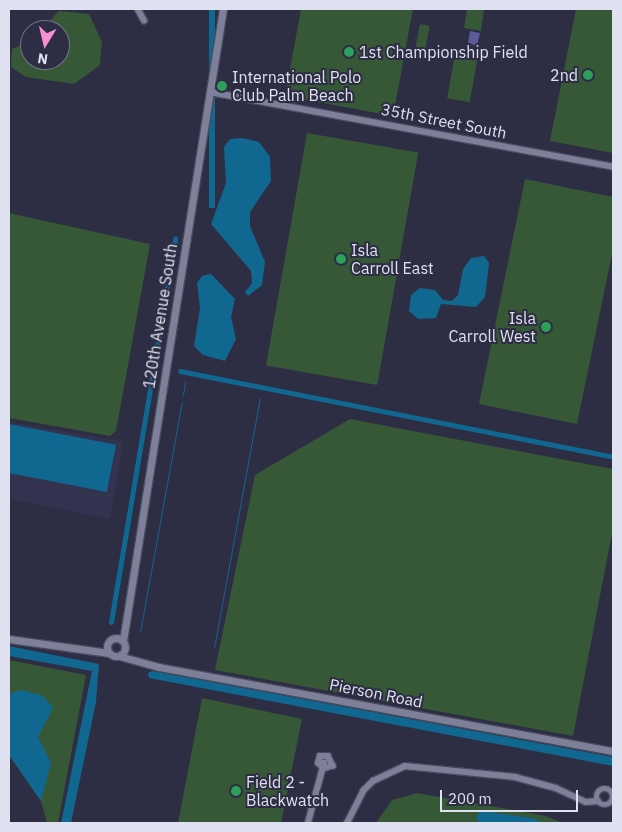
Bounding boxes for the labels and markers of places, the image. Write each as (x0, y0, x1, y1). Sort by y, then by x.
place label: 1st Championship Field (359, 42, 528, 62)
marker: 1st Championship Field (343, 46, 355, 58)
place label: 2nd (550, 65, 578, 85)
place label: International Polo Club Palm Beach (232, 67, 361, 105)
marker: 2nd (582, 69, 594, 81)
marker: International Polo Club Palm Beach (216, 80, 228, 92)
place label: Isla Carroll East (351, 240, 434, 278)
marker: Isla Carroll East (335, 253, 347, 265)
place label: Isla Carroll West (448, 308, 536, 346)
marker: Isla Carroll West (540, 321, 552, 333)
place label: Field 2 - Blackwatch (246, 772, 329, 810)
marker: Field 2 - Blackwatch (230, 785, 242, 797)

